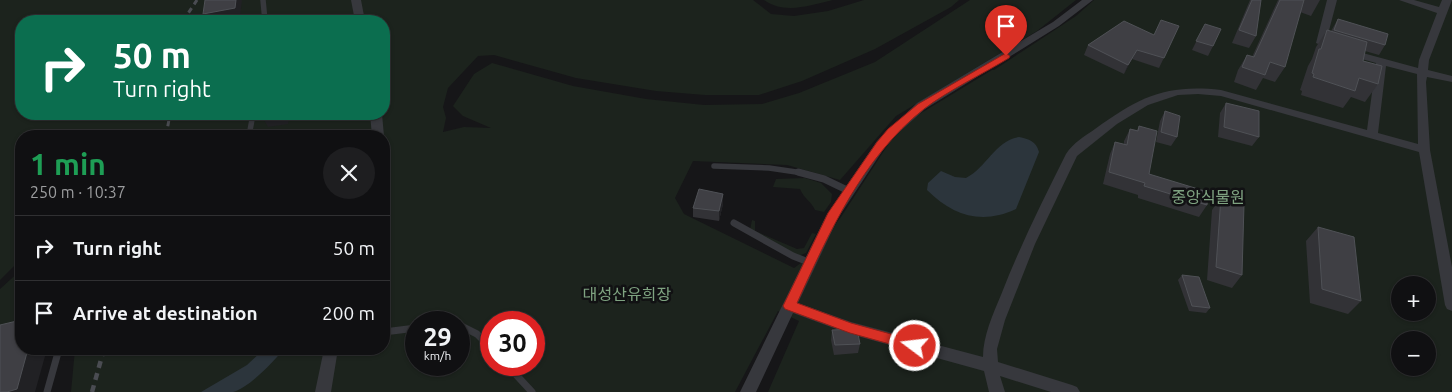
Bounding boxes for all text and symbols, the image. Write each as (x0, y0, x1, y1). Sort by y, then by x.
pin (985, 5, 1027, 56)
icon: arrive (992, 12, 1020, 40)
icon: right (30, 35, 95, 100)
text: 50 m (113, 35, 191, 75)
text: Turn right (113, 76, 211, 101)
text: 1 min (30, 147, 106, 181)
button: close (323, 147, 375, 199)
text: 250 m · 10:37 (30, 183, 126, 201)
park label: 중앙식물원 (1171, 188, 1245, 206)
icon: right (30, 234, 58, 262)
text: Turn right (73, 237, 161, 259)
text: 50 m (333, 237, 375, 259)
map controls (1391, 276, 1436, 376)
button: + (1391, 276, 1436, 321)
park label: 대성산유희장 (583, 285, 671, 303)
icon: arrive (30, 299, 58, 327)
text: Arrive at destination (73, 302, 258, 324)
text: 200 m (322, 302, 375, 324)
speed limit sign: 30 (480, 311, 545, 376)
position arrow (888, 319, 940, 371)
text: 29 (423, 323, 452, 351)
button: − (1391, 331, 1436, 376)
text: km/h (424, 349, 451, 362)

